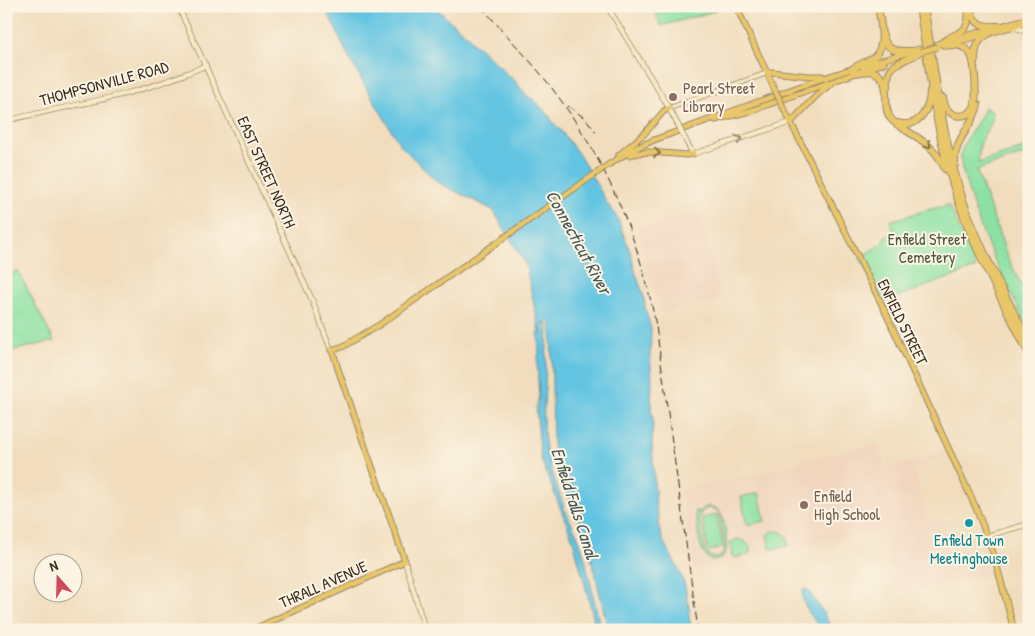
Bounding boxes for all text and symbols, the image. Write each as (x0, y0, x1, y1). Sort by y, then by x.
street label: THOMPSONVILLE ROAD (37, 55, 171, 111)
place label: Pearl Street Library (683, 77, 755, 117)
marker: Pearl Street Library (667, 91, 679, 103)
street label: EAST STREET NORTH (232, 113, 302, 231)
one-way arrow (735, 135, 743, 145)
one-way arrow (922, 139, 931, 148)
one-way arrow (653, 147, 661, 158)
water label: Connecticut River (540, 185, 619, 300)
park label: Enfield Street Cemetery (888, 228, 967, 268)
street label: ENFIELD STREET (873, 275, 934, 369)
water label: Enfield Falls Canal (545, 444, 605, 563)
place label: Enfield High School (814, 485, 881, 525)
marker: Enfield High School (798, 499, 810, 511)
marker: Enfield Town Meetinghouse (963, 517, 975, 529)
place label: Enfield Town Meetinghouse (930, 529, 1009, 569)
north arrow (32, 554, 82, 604)
text: N (47, 555, 61, 576)
street label: THRALL AVENUE (276, 555, 370, 613)

